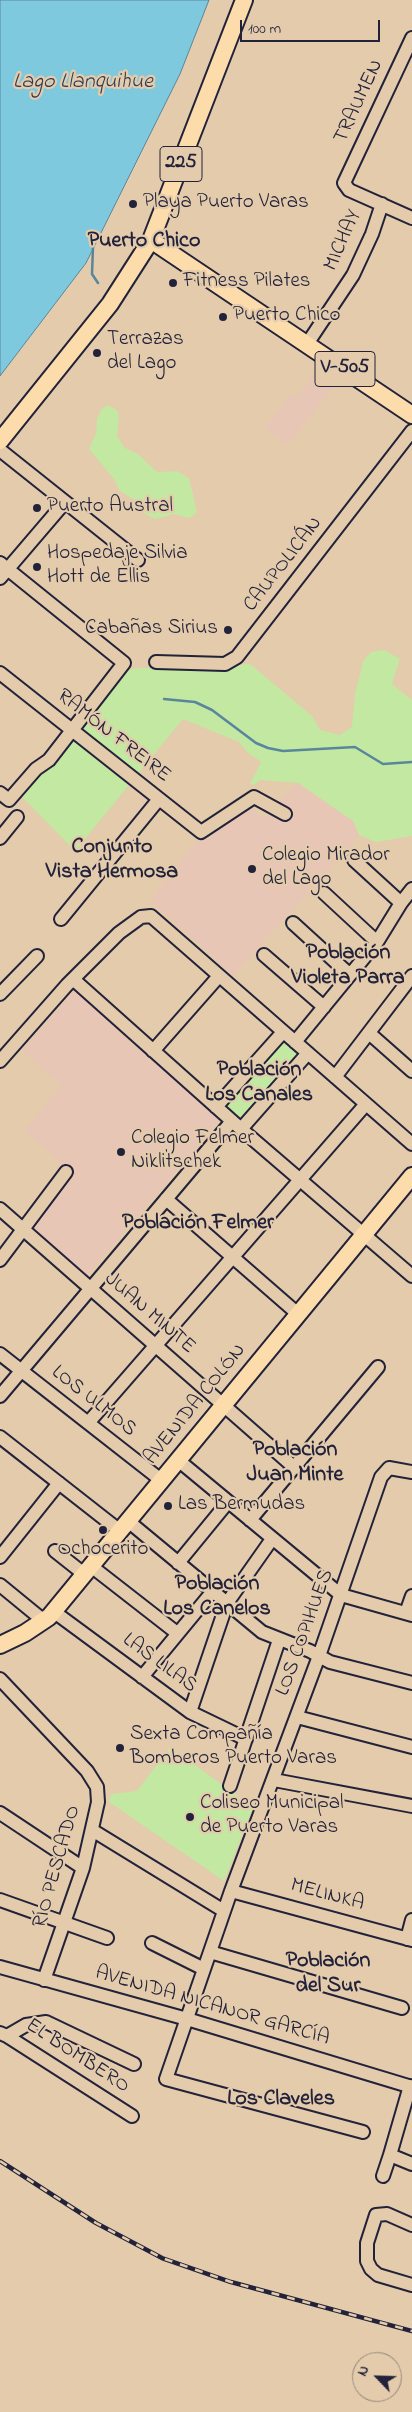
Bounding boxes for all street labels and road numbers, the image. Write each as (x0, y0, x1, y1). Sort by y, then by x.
street label: TRAUMEN (330, 56, 390, 148)
road number: 225 (160, 146, 202, 182)
street label: MICHAY (319, 207, 369, 275)
road number: V-505 (315, 352, 375, 386)
street label: CAUPOLICÁN (239, 512, 329, 618)
street label: RAMÓN FREIRE (51, 685, 175, 789)
street label: JUAN MINTE (98, 1268, 200, 1360)
street label: AVENIDA COLÓN (139, 1339, 253, 1471)
street label: LOS ULMOS (45, 1361, 141, 1443)
street label: LOS COPIHUES (271, 1566, 341, 1700)
street label: LAS LILAS (117, 1628, 201, 1700)
street label: RÍO PESCADO (28, 1803, 88, 1931)
street label: MELINKA (287, 1874, 367, 1918)
street label: AVENIDA NICANOR GARCÍA (92, 1961, 332, 2053)
street label: EL BOMBERO (20, 2014, 134, 2100)

